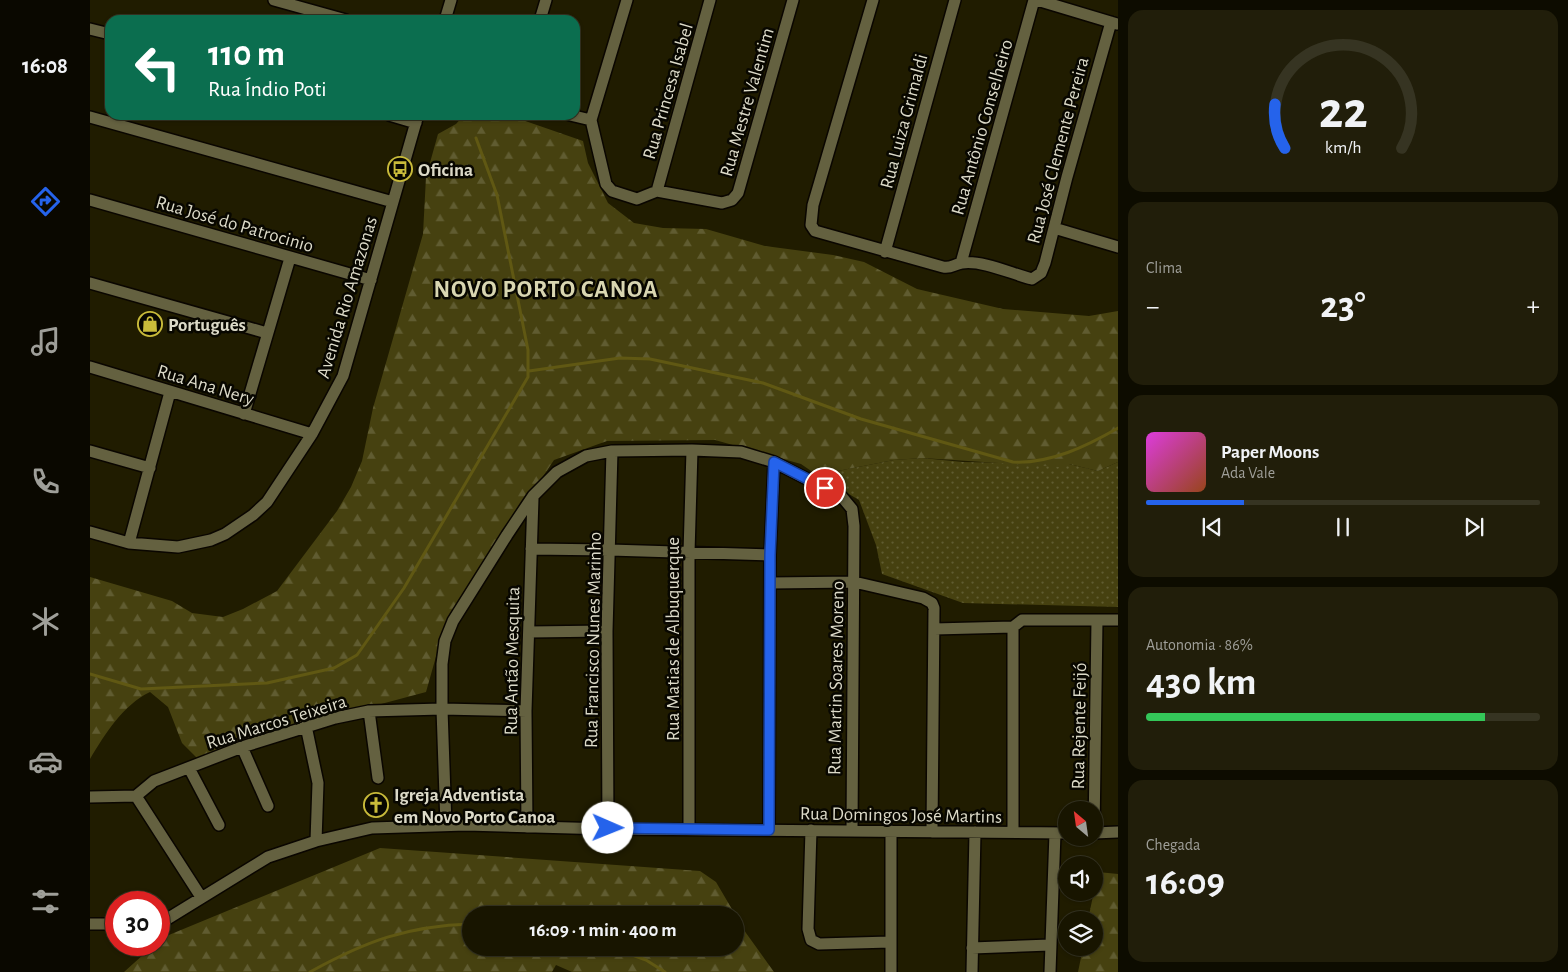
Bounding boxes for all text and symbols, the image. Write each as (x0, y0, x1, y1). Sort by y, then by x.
street label: Rua Princesa Isabel (640, 21, 697, 162)
street label: Rua Mestre Valentim (717, 26, 778, 179)
icon: left (125, 35, 190, 100)
text: 110 m (208, 37, 285, 72)
street label: Rua Antônio Conselheiro (948, 37, 1017, 217)
street label: Rua Luiza Grimaldi (877, 52, 932, 191)
text: 16:08 (22, 55, 68, 77)
street label: Rua José Clemente Pereira (1024, 55, 1093, 246)
text: Rua Índio Poti (208, 78, 327, 100)
text: 22 (1319, 85, 1367, 137)
text: km/h (1325, 139, 1361, 157)
bus stop icon: Oficina (387, 156, 413, 182)
place label: Oficina (418, 161, 473, 180)
icon: directions (28, 184, 63, 219)
street label: Rua José do Patrocinio (154, 193, 316, 256)
street label: Avenida Rio Amazonas (314, 214, 381, 381)
text: Clima (1146, 260, 1182, 276)
district label: NOVO PORTO CANOA (433, 278, 659, 302)
text: 23° (1320, 287, 1366, 325)
text: − (1146, 293, 1159, 321)
text: + (1527, 293, 1540, 321)
shop icon: Português (137, 311, 163, 337)
place label: Português (168, 316, 246, 335)
icon: music (28, 324, 63, 359)
street label: Rua Ana Nery (155, 362, 256, 409)
text: Paper Moons (1221, 443, 1319, 462)
icon: phone (28, 464, 63, 499)
text: Ada Vale (1221, 465, 1275, 481)
pin (804, 467, 846, 509)
icon: arrive (811, 474, 839, 502)
icon: previous (1198, 513, 1226, 541)
icon: pause (1329, 513, 1357, 541)
icon: next (1460, 513, 1488, 541)
street label: Rua Francisco Nunes Marinho (582, 532, 605, 748)
street label: Rua Matias de Albuquerque (664, 537, 683, 741)
street label: Rua Martin Soares Moreno (825, 581, 848, 775)
street label: Rua Antão Mesquita (502, 586, 523, 736)
icon: climate (28, 604, 63, 639)
text: Autonomia · 86% (1146, 637, 1253, 653)
street label: Rua Rejente Feijó (1069, 662, 1090, 790)
text: 430 km (1146, 664, 1257, 702)
street label: Rua Marcos Teixeira (204, 692, 349, 753)
icon: car (28, 744, 63, 779)
place label: Igreja Adventista em Novo Porto Canoa (394, 786, 555, 827)
church icon: Igreja Adventista em Novo Porto Canoa (363, 792, 389, 818)
position arrow (581, 801, 633, 853)
north arrow (1058, 801, 1102, 846)
map controls (1058, 801, 1103, 956)
street label: Rua Domingos José Martins (800, 804, 1002, 827)
text: Chegada (1146, 837, 1201, 853)
button: sound (1058, 856, 1103, 901)
text: 16:09 (1146, 864, 1225, 902)
icon: filters (28, 884, 63, 919)
speed limit sign: 30 (105, 891, 170, 956)
button: layers (1058, 911, 1103, 956)
text: 16:09 · 1 min · 400 m (529, 921, 677, 940)

